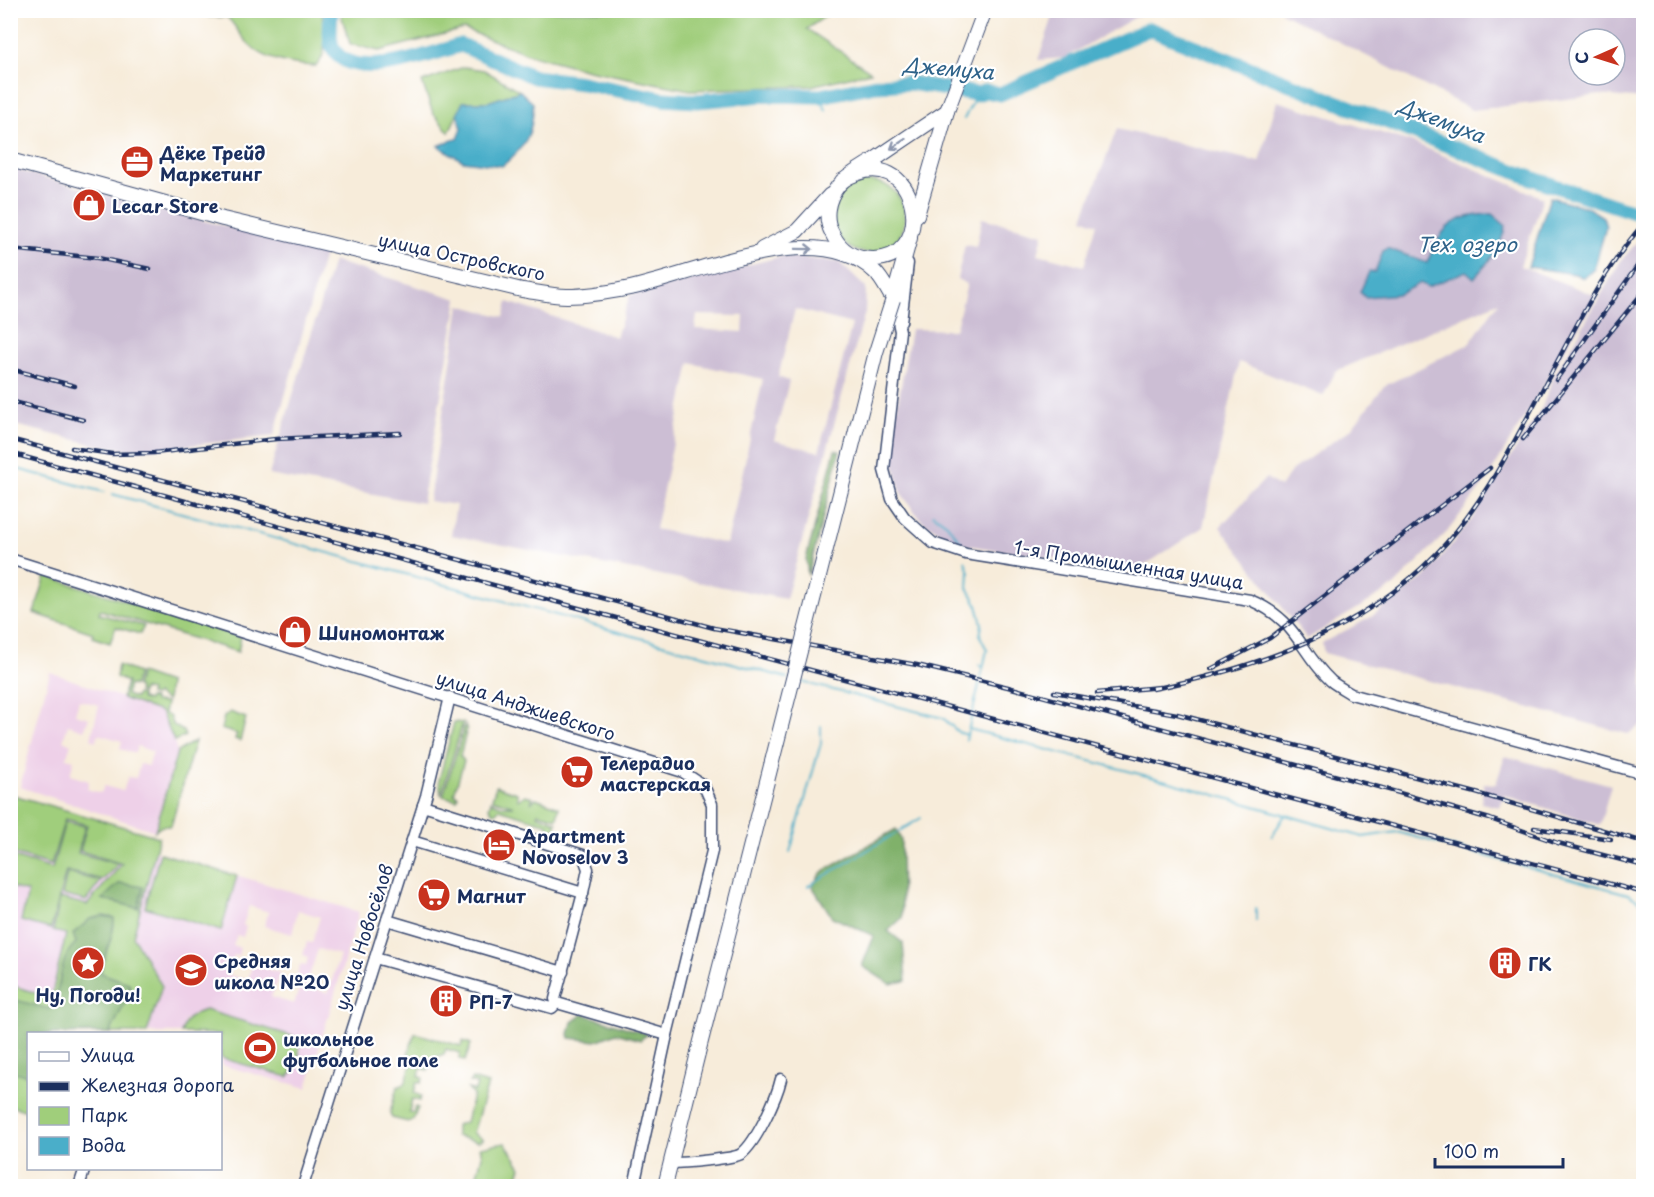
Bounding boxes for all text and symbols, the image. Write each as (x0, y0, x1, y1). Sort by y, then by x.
north arrow (1567, 27, 1627, 87)
water label: Джемуха (901, 49, 996, 87)
text: С (1569, 51, 1593, 64)
water label: Джемуха (1393, 89, 1490, 150)
one-way arrow (890, 138, 907, 150)
place label: Дёке Трейд Маркетинг (159, 139, 266, 187)
office icon: Дёке Трейд Маркетинг (119, 144, 155, 180)
shop icon: Lecar Store (71, 187, 107, 223)
place label: Lecar Store (112, 192, 219, 219)
street label: улица Островского (376, 225, 548, 287)
water label: Тех. озеро (1417, 229, 1518, 259)
one-way arrow (794, 243, 814, 255)
street label: 1-я Промышленная улица (1012, 533, 1246, 596)
shop icon: Шиномонтаж (277, 614, 313, 650)
place label: Шиномонтаж (318, 619, 445, 646)
street label: улица Анджиевского (433, 663, 619, 747)
place label: Телерадио мастерская (600, 749, 711, 797)
supermarket icon: Телерадио мастерская (559, 754, 595, 790)
place label: Apartment Novoselov 3 (522, 822, 629, 870)
hotel icon: Apartment Novoselov 3 (481, 827, 517, 863)
street label: улица Новосёлов (327, 861, 399, 1013)
supermarket icon: Магнит (416, 877, 452, 913)
place label: Магнит (457, 882, 526, 909)
place icon: Ну, Погоди! (70, 945, 106, 981)
building icon: ГК (1487, 945, 1523, 981)
place label: Средняя школа №20 (214, 947, 329, 995)
place label: ГК (1528, 950, 1552, 977)
school or university icon: Средняя школа №20 (173, 952, 209, 988)
place label: Ну, Погоди! (35, 981, 141, 1008)
building icon: РП-7 (428, 983, 464, 1019)
place label: РП-7 (469, 988, 513, 1015)
place label: школьное футбольное поле (283, 1025, 439, 1073)
sports icon: школьное футбольное поле (242, 1030, 278, 1066)
legend (27, 1032, 222, 1170)
text: Улица (81, 1041, 135, 1068)
text: Железная дорога (81, 1071, 235, 1098)
text: Парк (81, 1101, 128, 1128)
text: Вода (81, 1131, 126, 1158)
scale bar (1435, 1131, 1562, 1169)
text: 100 m (1444, 1137, 1499, 1164)

